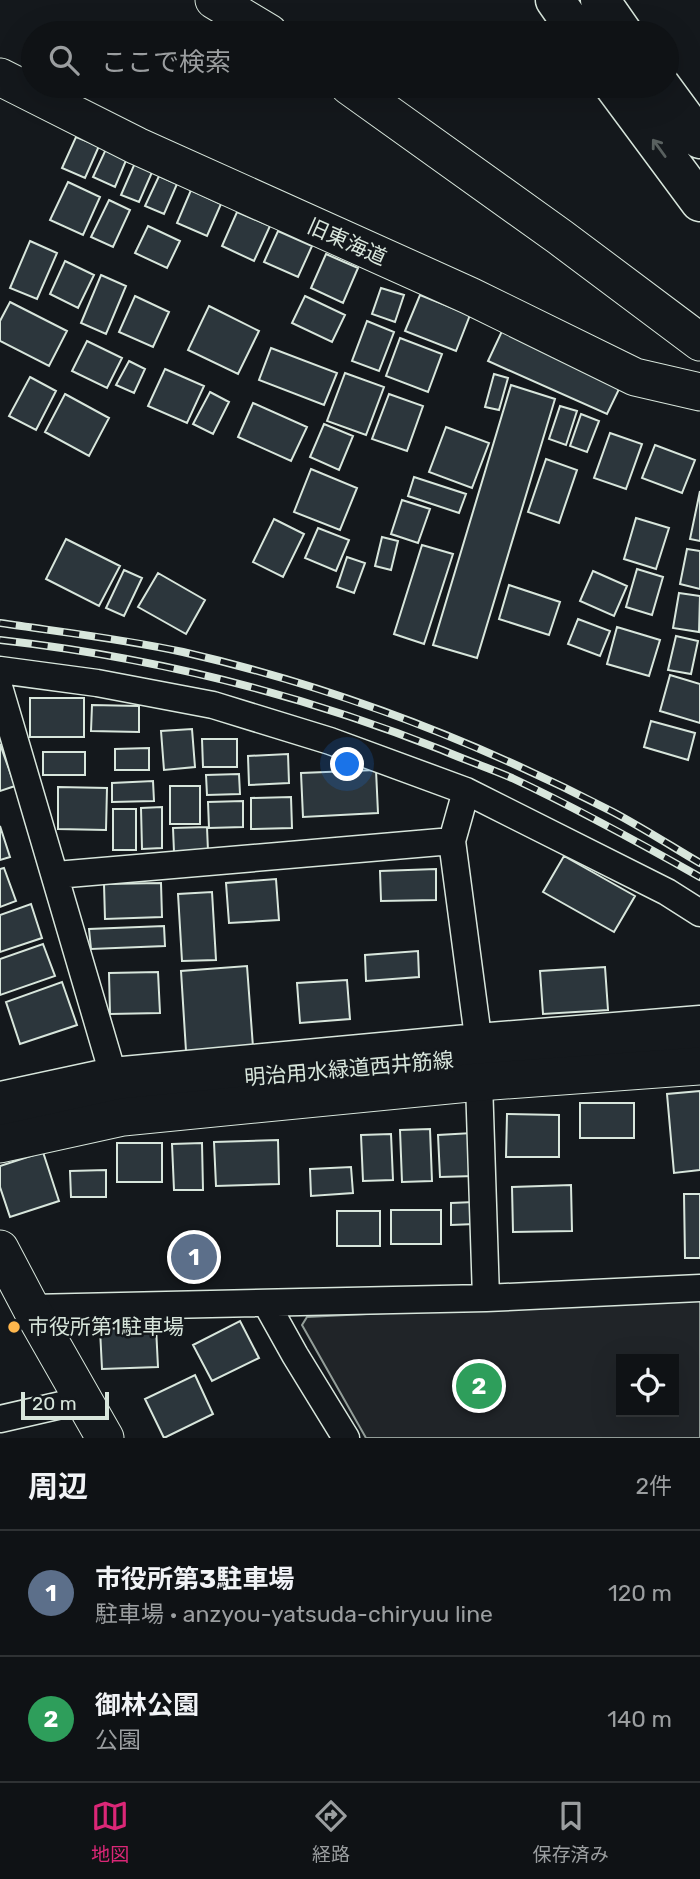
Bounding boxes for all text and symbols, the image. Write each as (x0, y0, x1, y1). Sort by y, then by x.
search box (21, 21, 679, 98)
icon: search (45, 41, 83, 79)
text: ここで検索 (101, 47, 231, 78)
one-way arrow (652, 139, 666, 158)
street label: 旧東海道 (304, 213, 391, 270)
your location (330, 747, 364, 781)
street label: 明治用水緑道西井筋線 (243, 1047, 455, 1090)
pin: 1 (171, 1231, 217, 1283)
place label: 市役所第1駐車場 (28, 1314, 184, 1339)
marker: 市役所第1駐車場 (6, 1319, 22, 1335)
map controls (616, 1354, 679, 1417)
button: locate (616, 1354, 679, 1417)
pin: 2 (456, 1360, 502, 1412)
scale bar (21, 1389, 108, 1421)
text: 20 m (32, 1392, 77, 1415)
text: 周辺 (28, 1469, 88, 1505)
text: 2件 (635, 1472, 672, 1500)
text: 市役所第3駐車場 (95, 1564, 294, 1595)
text: 1 (45, 1579, 57, 1607)
text: 120 m (608, 1579, 672, 1607)
text: 駐車場 · anzyou-yatsuda-chiryuu line (95, 1600, 493, 1628)
text: 御林公園 (95, 1690, 199, 1721)
text: 2 (44, 1705, 58, 1733)
text: 140 m (607, 1705, 672, 1733)
text: 公園 (95, 1726, 141, 1754)
tab: 地図 (91, 1797, 129, 1866)
tab: 経路 (312, 1797, 350, 1866)
tab: 保存済み (533, 1797, 609, 1866)

